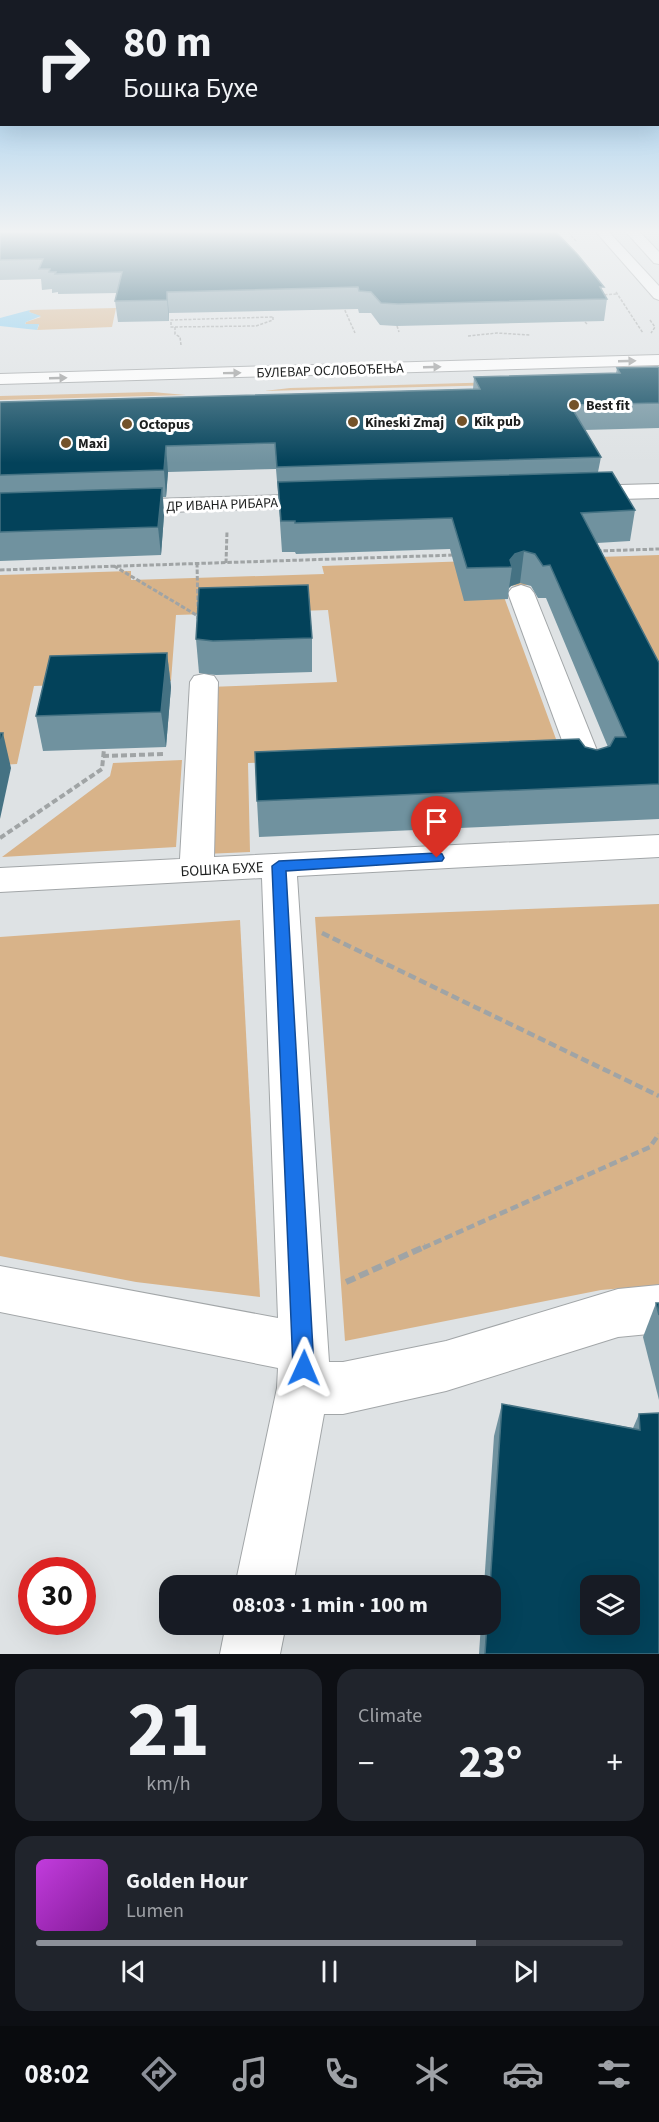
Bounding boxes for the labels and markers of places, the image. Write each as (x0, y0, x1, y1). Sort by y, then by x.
place label: Best fit (586, 396, 630, 416)
marker: Best fit (567, 398, 581, 412)
place label: Kik pub (474, 412, 521, 432)
place label: Kineski Zmaj (365, 413, 444, 433)
marker: Kik pub (455, 414, 469, 428)
place label: Octopus (139, 415, 190, 435)
marker: Kineski Zmaj (346, 415, 360, 429)
marker: Octopus (120, 417, 134, 431)
place label: Maxi (78, 434, 107, 454)
marker: Maxi (59, 436, 73, 450)
pin (411, 796, 462, 858)

